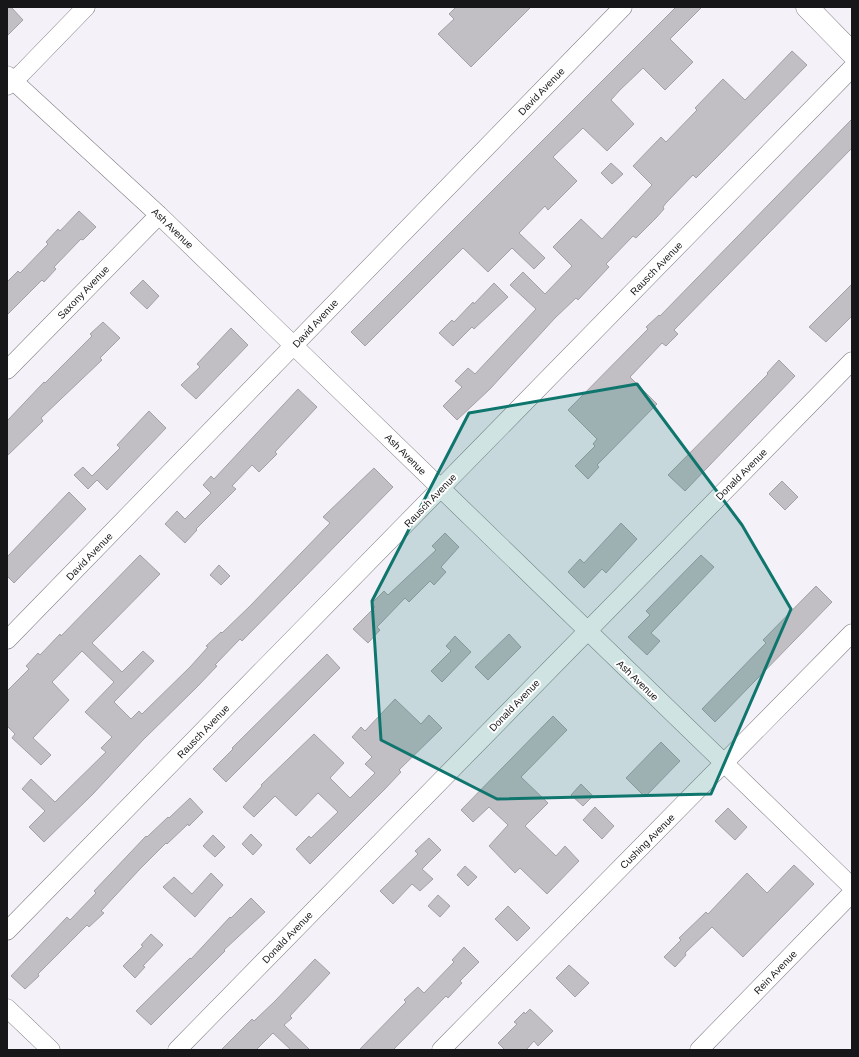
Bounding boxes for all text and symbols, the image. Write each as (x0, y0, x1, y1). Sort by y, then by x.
street label: David Avenue (516, 65, 567, 117)
street label: Ash Avenue (150, 206, 196, 251)
street label: Rausch Avenue (628, 239, 685, 297)
street label: Saxony Avenue (55, 263, 112, 321)
street label: David Avenue (290, 297, 341, 350)
street label: Ash Avenue (383, 432, 429, 477)
street label: Donald Avenue (714, 446, 769, 502)
street label: Rausch Avenue (402, 471, 459, 529)
street label: David Avenue (64, 530, 115, 582)
street label: Ash Avenue (615, 658, 661, 703)
street label: Donald Avenue (487, 677, 542, 734)
street label: Rausch Avenue (175, 702, 232, 760)
street label: Cushing Avenue (618, 811, 677, 871)
street label: Donald Avenue (260, 909, 315, 966)
street label: Rein Avenue (752, 948, 799, 997)

